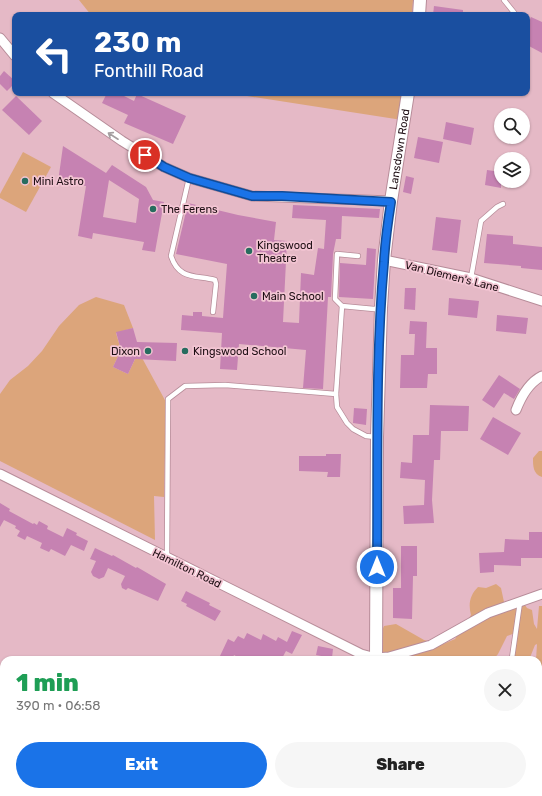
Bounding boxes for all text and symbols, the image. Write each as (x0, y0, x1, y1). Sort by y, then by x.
text: 230 m (94, 26, 181, 59)
icon: left (28, 28, 80, 80)
text: Fonthill Road (94, 60, 204, 82)
street label: Lansdown Road (387, 108, 412, 191)
map controls (494, 108, 530, 188)
button: search (494, 108, 530, 144)
one-way arrow (108, 132, 119, 140)
pin (128, 138, 162, 172)
icon: arrive (134, 144, 156, 166)
button: layers (494, 152, 530, 188)
place label: Mini Astro (33, 175, 84, 188)
marker: Mini Astro (20, 176, 30, 186)
place label: The Ferens (161, 203, 218, 216)
marker: The Ferens (148, 204, 158, 214)
place label: Kingswood Theatre (257, 239, 313, 265)
marker: Kingswood Theatre (244, 246, 254, 256)
street label: Van Diemen's Lane (404, 259, 500, 294)
place label: Main School (262, 290, 324, 303)
marker: Main School (249, 291, 259, 301)
place label: Dixon (111, 345, 140, 358)
place label: Kingswood School (193, 345, 286, 358)
marker: Dixon (143, 346, 153, 356)
marker: Kingswood School (180, 346, 190, 356)
street label: Hamilton Road (150, 546, 223, 591)
position arrow (356, 546, 398, 588)
text: 1 min (16, 669, 79, 697)
button: close (484, 669, 526, 711)
text: 390 m · 06:58 (16, 698, 101, 713)
button: Exit (16, 742, 267, 788)
button: Share (275, 742, 526, 788)

